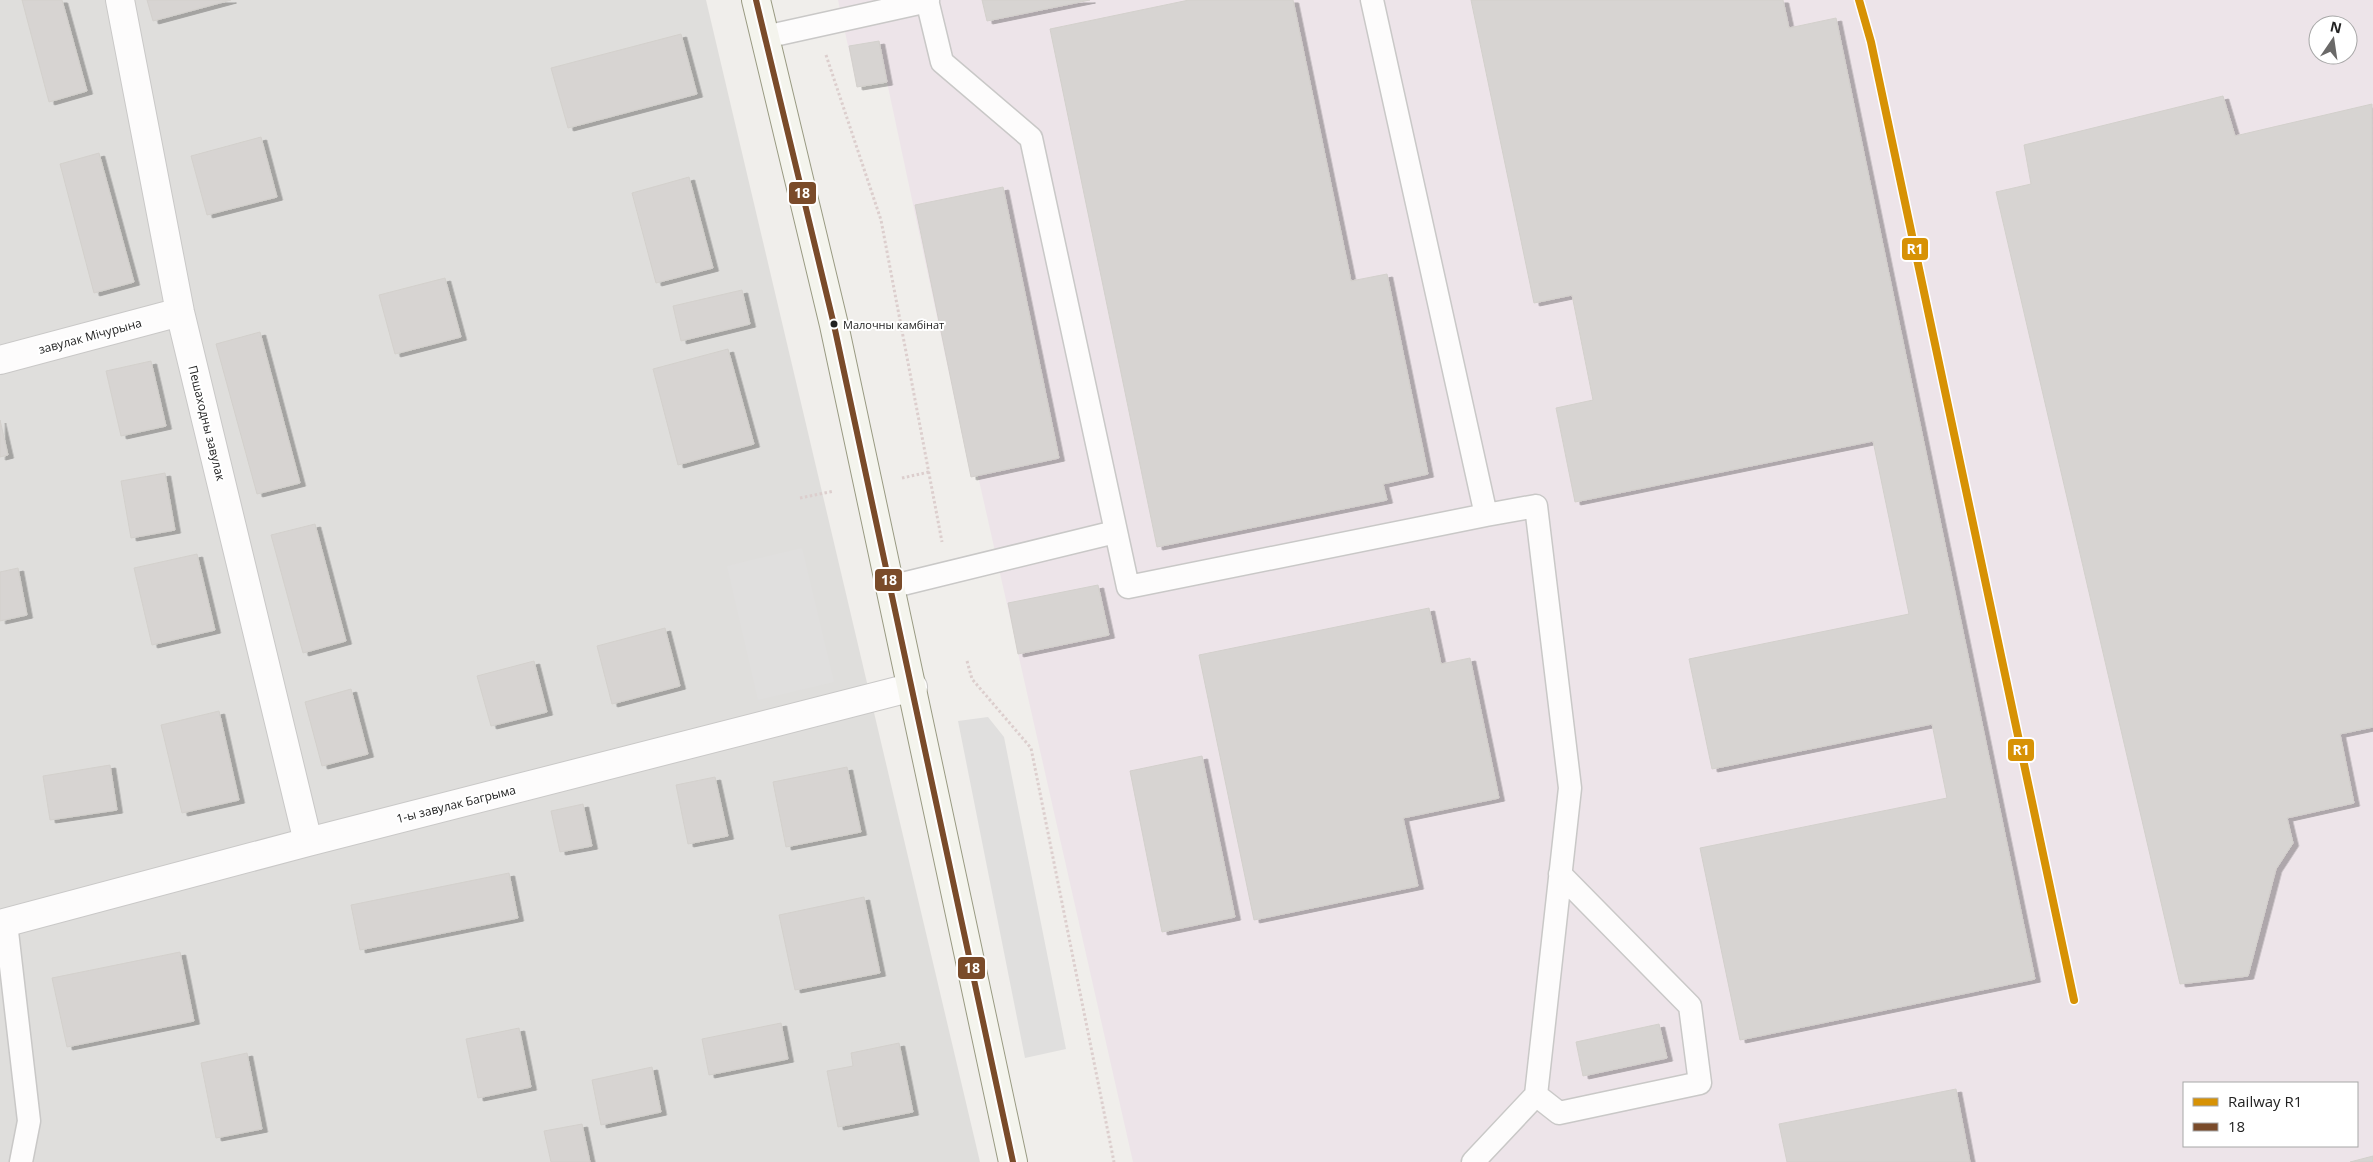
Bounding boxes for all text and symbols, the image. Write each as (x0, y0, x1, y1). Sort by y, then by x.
north arrow (2308, 15, 2358, 65)
text: N (2328, 16, 2344, 37)
line badge: 18 (788, 181, 817, 205)
text: 18 (794, 183, 810, 202)
line badge: R1 (1901, 237, 1929, 261)
text: R1 (1906, 239, 1924, 258)
street label: завулак Мічурына (37, 314, 143, 358)
place label: Малочны камбінат (843, 317, 944, 332)
marker: Малочны камбінат (829, 319, 839, 329)
street label: Пешаходны завулак (184, 364, 230, 483)
line badge: 18 (874, 568, 903, 592)
text: 18 (881, 570, 897, 589)
line badge: R1 (2007, 738, 2035, 762)
text: R1 (2012, 740, 2030, 759)
street label: 1-ы завулак Багрыма (395, 781, 517, 827)
line badge: 18 (957, 956, 986, 980)
text: 18 (964, 958, 980, 977)
legend (2183, 1082, 2358, 1147)
text: Railway R1 (2228, 1091, 2302, 1111)
text: 18 (2228, 1116, 2245, 1136)

